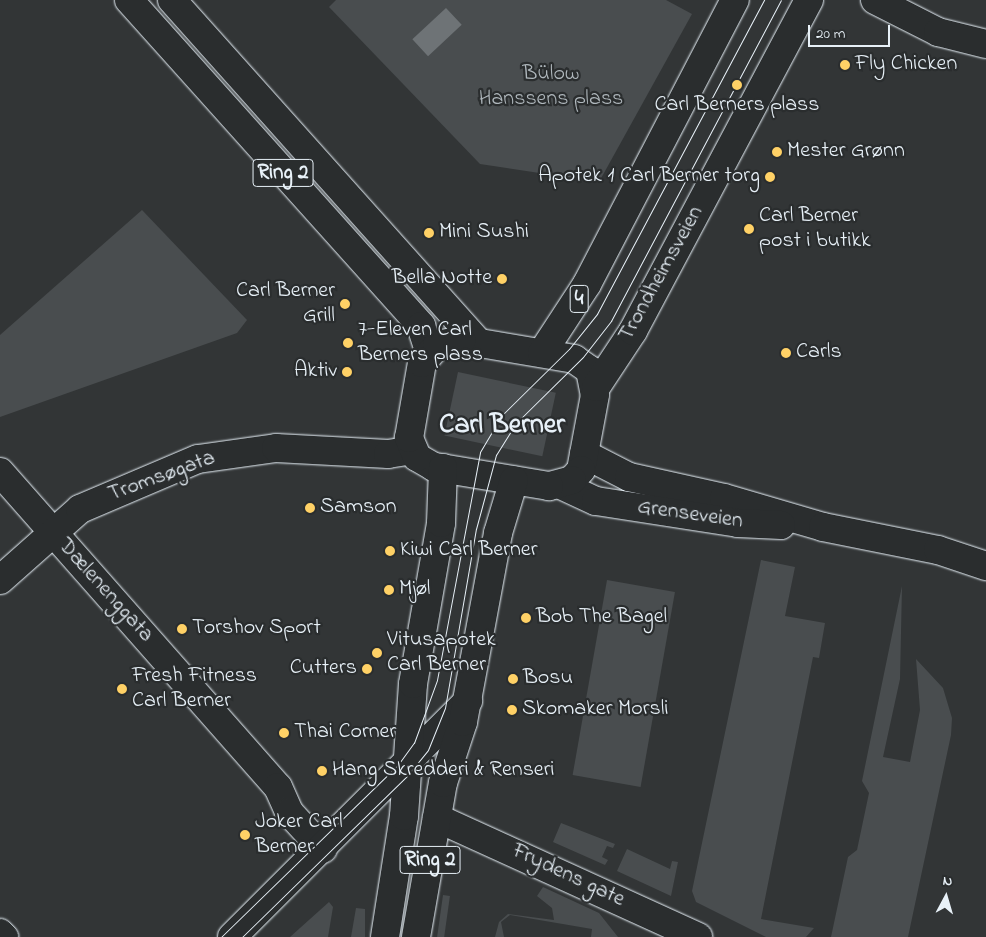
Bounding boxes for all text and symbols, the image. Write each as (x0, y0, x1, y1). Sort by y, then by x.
scale bar (811, 15, 894, 47)
text: 20 m (816, 23, 845, 45)
place label: Fly Chicken (855, 52, 957, 78)
marker: Fly Chicken (839, 59, 851, 71)
park label: Bülow Hanssens plass (479, 61, 623, 112)
marker: Carl Berners plass (731, 79, 743, 91)
place label: Carl Berners plass (655, 93, 819, 119)
place label: Mester Grønn (787, 139, 905, 165)
marker: Mester Grønn (771, 146, 783, 158)
road number: Ring 2 (252, 154, 314, 192)
place label: Apotek 1 Carl Berner torg (538, 164, 760, 190)
marker: Apotek 1 Carl Berner torg (764, 171, 776, 183)
street label: Trondheimsveien (614, 202, 710, 346)
place label: Carl Berner post i butikk (759, 203, 871, 255)
place label: Mini Sushi (439, 220, 529, 246)
marker: Carl Berner post i butikk (743, 223, 755, 235)
marker: Mini Sushi (423, 227, 435, 239)
place label: Bella Notte (392, 266, 492, 292)
marker: Bella Notte (496, 273, 508, 285)
place label: Carl Berner Grill (236, 278, 335, 330)
road number: 4 (569, 280, 589, 318)
marker: Carl Berner Grill (339, 298, 351, 310)
place label: 7-Eleven Carl Berners plass (358, 317, 483, 368)
marker: 7-Eleven Carl Berners plass (342, 337, 354, 349)
place label: Carls (796, 340, 842, 366)
marker: Carls (780, 347, 792, 359)
place label: Aktiv (294, 359, 337, 385)
marker: Aktiv (341, 366, 353, 378)
district label: Carl Berner (439, 409, 565, 443)
street label: Tromsøgata (105, 446, 219, 508)
place label: Samson (320, 495, 397, 521)
street label: Grenseveien (636, 495, 744, 535)
marker: Samson (304, 502, 316, 514)
street label: Dælenenggata (51, 534, 159, 648)
place label: Kiwi Carl Berner (400, 538, 537, 564)
marker: Kiwi Carl Berner (384, 545, 396, 557)
place label: Mjøl (399, 577, 430, 603)
marker: Mjøl (383, 584, 395, 596)
place label: Bob The Bagel (536, 605, 667, 631)
marker: Bob The Bagel (520, 612, 532, 624)
place label: Torshov Sport (192, 616, 321, 642)
marker: Torshov Sport (176, 623, 188, 635)
place label: Vitusapotek Carl Berner (387, 627, 496, 678)
marker: Vitusapotek Carl Berner (371, 647, 383, 659)
place label: Cutters (290, 656, 357, 682)
place label: Fresh Fitness Carl Berner (132, 663, 257, 714)
marker: Cutters (361, 663, 373, 675)
place label: Bosu (523, 666, 573, 692)
marker: Bosu (507, 673, 519, 685)
marker: Fresh Fitness Carl Berner (116, 683, 128, 695)
place label: Skomaker Morsli (522, 697, 668, 723)
marker: Skomaker Morsli (506, 704, 518, 716)
place label: Thai Corner (294, 720, 396, 746)
marker: Thai Corner (278, 727, 290, 739)
place label: Hang Skredderi & Renseri (332, 758, 554, 784)
marker: Hang Skredderi & Renseri (316, 765, 328, 777)
place label: Joker Carl Berner (255, 809, 343, 860)
marker: Joker Carl Berner (239, 829, 251, 841)
street label: Frydens gate (508, 838, 628, 914)
road number: Ring 2 (399, 842, 461, 878)
text: N (942, 871, 953, 893)
north arrow (921, 872, 971, 922)

